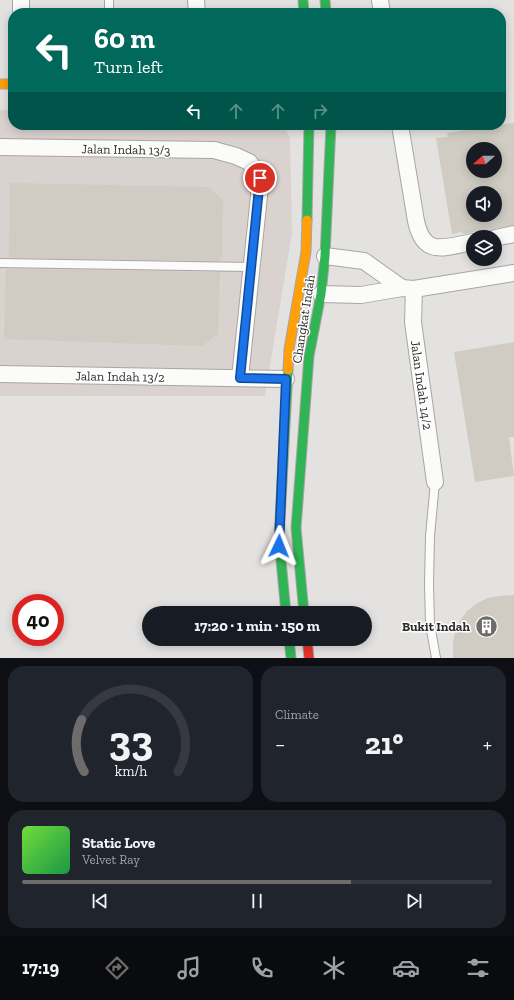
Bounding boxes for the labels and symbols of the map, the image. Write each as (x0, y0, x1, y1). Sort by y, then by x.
street label: Jalan Indah 13/3 (81, 141, 171, 158)
north arrow (466, 142, 502, 178)
pin (243, 161, 277, 195)
street label: Changkat Indah (289, 273, 318, 365)
street label: Jalan Indah 14/2 (408, 339, 435, 431)
street label: Jalan Indah 13/2 (75, 368, 165, 385)
position arrow (258, 525, 300, 567)
speed limit sign: 40 (12, 594, 64, 646)
building icon: Bukit Indah (473, 613, 499, 639)
place label: Bukit Indah (402, 619, 470, 634)

